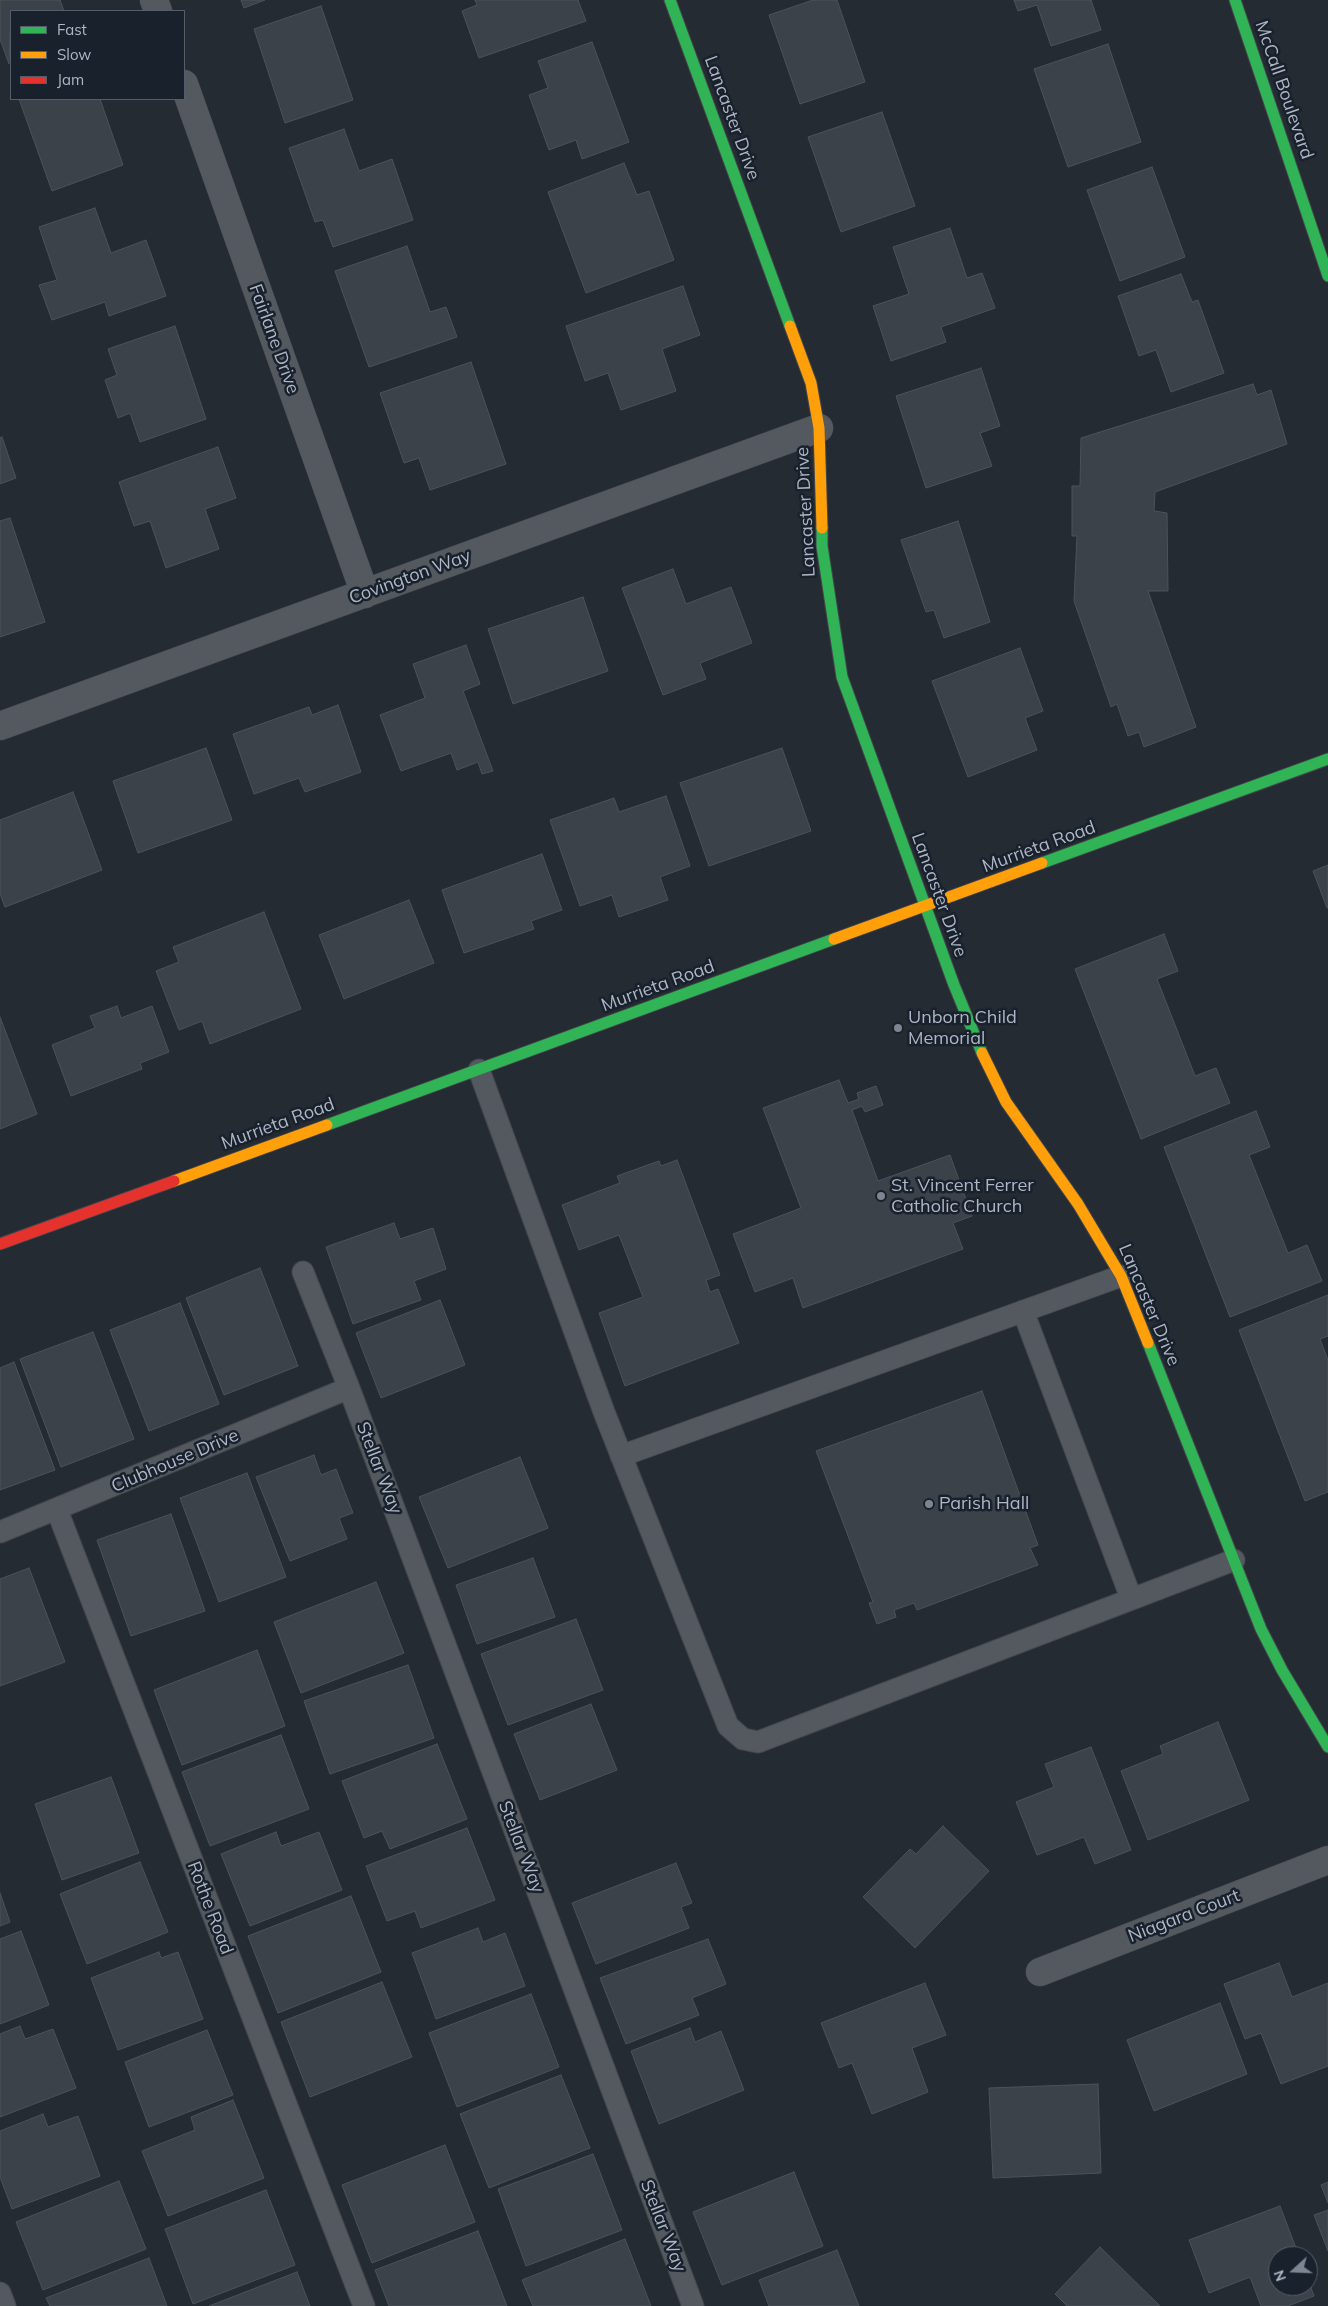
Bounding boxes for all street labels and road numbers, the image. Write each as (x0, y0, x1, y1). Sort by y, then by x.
street label: McCall Boulevard (1250, 18, 1318, 162)
street label: Lancaster Drive (700, 53, 764, 183)
street label: Fairlane Drive (244, 281, 304, 397)
street label: Lancaster Drive (792, 446, 820, 578)
street label: Covington Way (346, 545, 474, 609)
street label: Murrieta Road (979, 817, 1099, 877)
street label: Lancaster Drive (907, 830, 971, 960)
street label: Murrieta Road (598, 956, 718, 1016)
street label: Murrieta Road (218, 1094, 338, 1154)
street label: Lancaster Drive (1114, 1241, 1184, 1369)
street label: Stellar Way (352, 1419, 406, 1517)
street label: Clubhouse Drive (108, 1425, 242, 1497)
street label: Stellar Way (494, 1798, 548, 1896)
street label: Rothe Road (182, 1858, 238, 1958)
street label: Niagara Court (1125, 1885, 1243, 1947)
street label: Stellar Way (636, 2177, 690, 2275)

